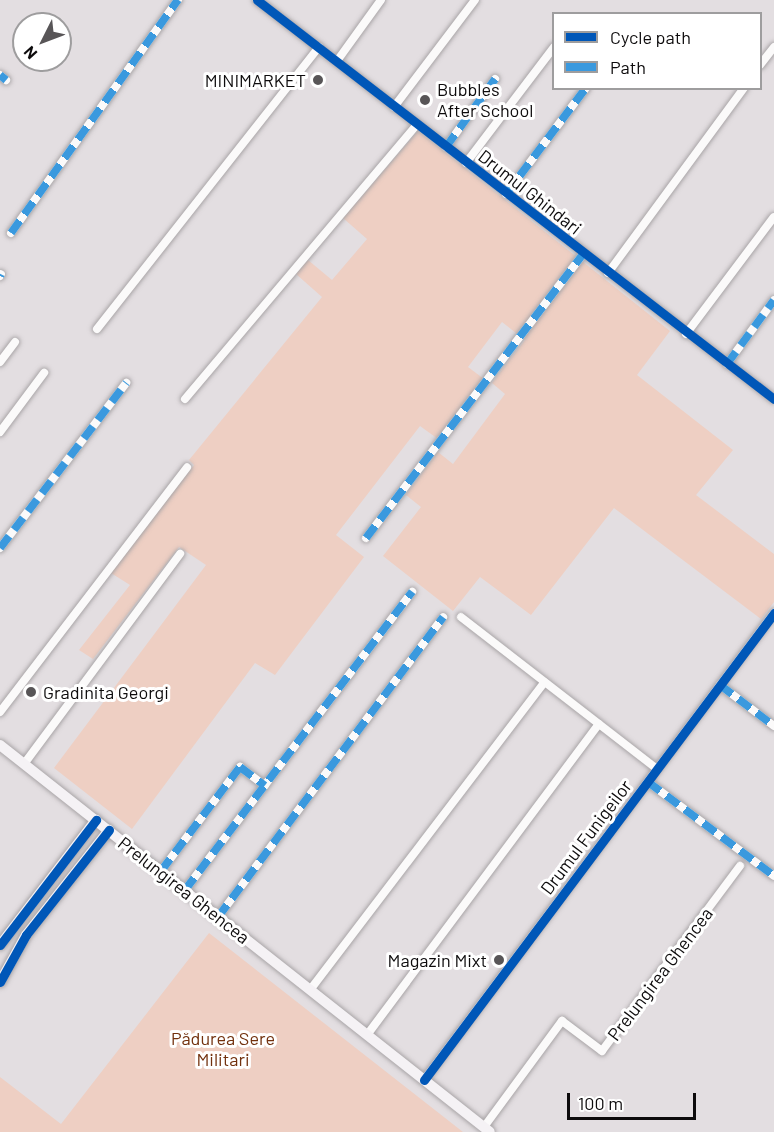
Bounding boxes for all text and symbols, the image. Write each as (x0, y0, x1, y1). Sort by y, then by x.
north arrow (12, 12, 72, 72)
legend (552, 12, 762, 90)
text: Cycle path (610, 26, 691, 48)
text: N (19, 43, 40, 63)
text: Path (610, 56, 646, 78)
place label: MINIMARKET (205, 69, 306, 91)
marker: MINIMARKET (311, 73, 325, 87)
place label: Bubbles After School (437, 79, 533, 122)
marker: Bubbles After School (418, 93, 432, 107)
street label: Drumul Ghindari (474, 145, 586, 239)
place label: Gradinita Georgi (43, 681, 169, 703)
marker: Gradinita Georgi (24, 685, 38, 699)
street label: Drumul Funigeilor (536, 775, 636, 899)
street label: Prelungirea Ghencea (114, 832, 254, 948)
street label: Prelungirea Ghencea (603, 903, 717, 1045)
place label: Magazin Mixt (388, 949, 487, 971)
marker: Magazin Mixt (492, 953, 506, 967)
park label: Pădurea Sere Militari (171, 1028, 275, 1070)
scale bar (570, 1081, 699, 1119)
text: 100 m (578, 1092, 623, 1114)

